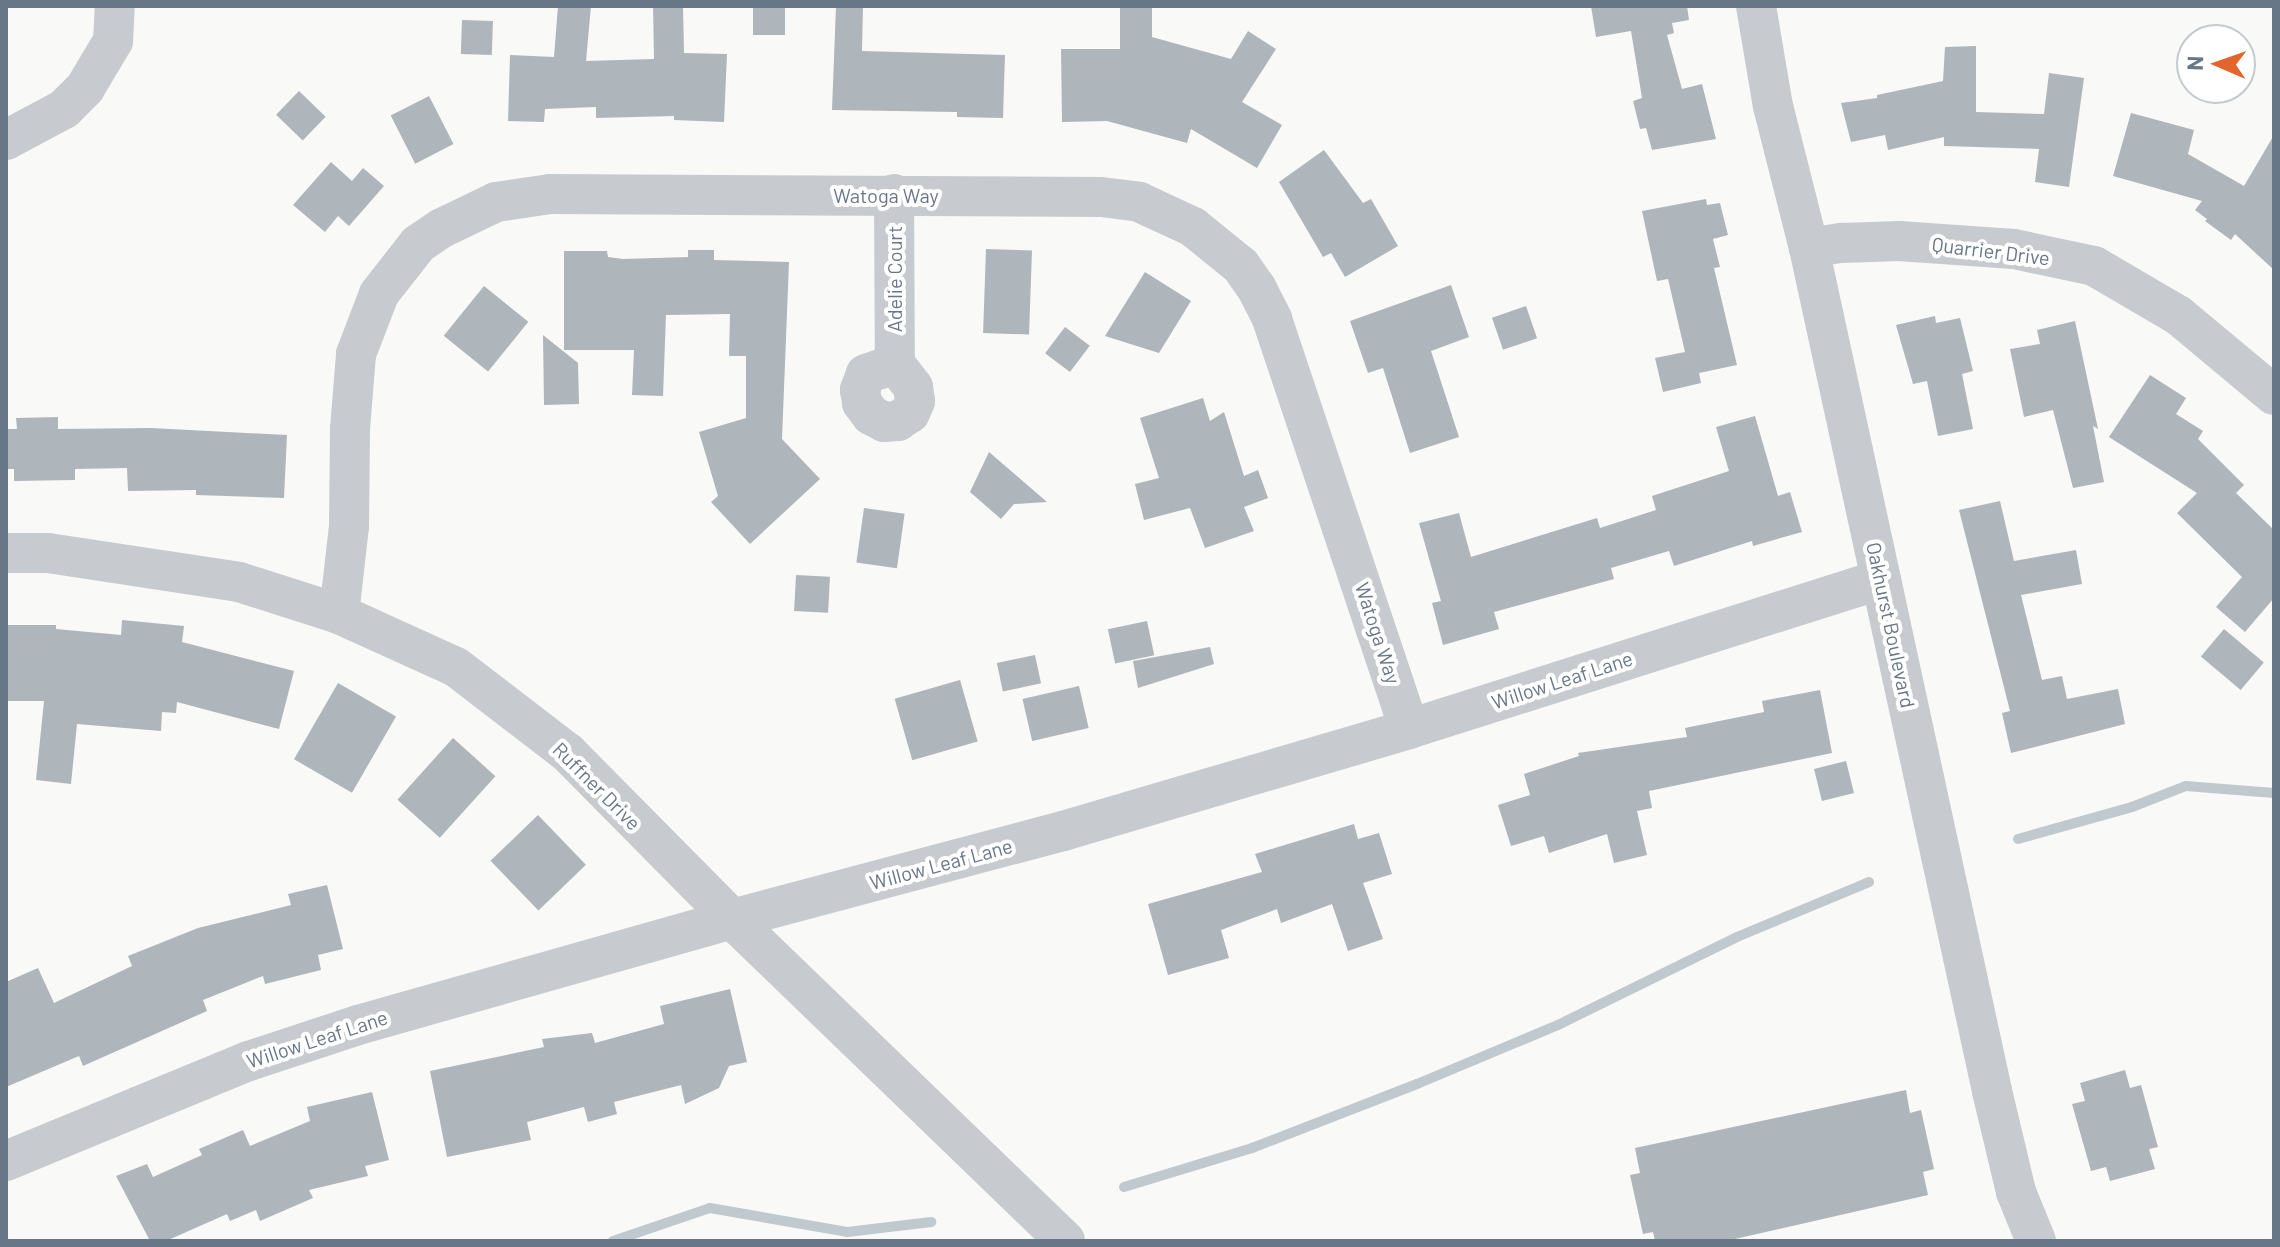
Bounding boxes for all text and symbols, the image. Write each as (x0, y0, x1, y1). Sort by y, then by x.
north arrow (2176, 24, 2256, 104)
text: N (2181, 55, 2207, 71)
street label: Watoga Way (833, 183, 939, 207)
street label: Adelie Court (882, 226, 906, 332)
street label: Quarrier Drive (1931, 232, 2051, 270)
street label: Oakhurst Boulevard (1862, 540, 1920, 710)
street label: Watoga Way (1350, 579, 1406, 687)
street label: Willow Leaf Lane (1488, 646, 1636, 714)
street label: Ruffner Drive (548, 737, 646, 835)
street label: Willow Leaf Lane (867, 833, 1015, 895)
street label: Willow Leaf Lane (243, 1005, 391, 1073)

